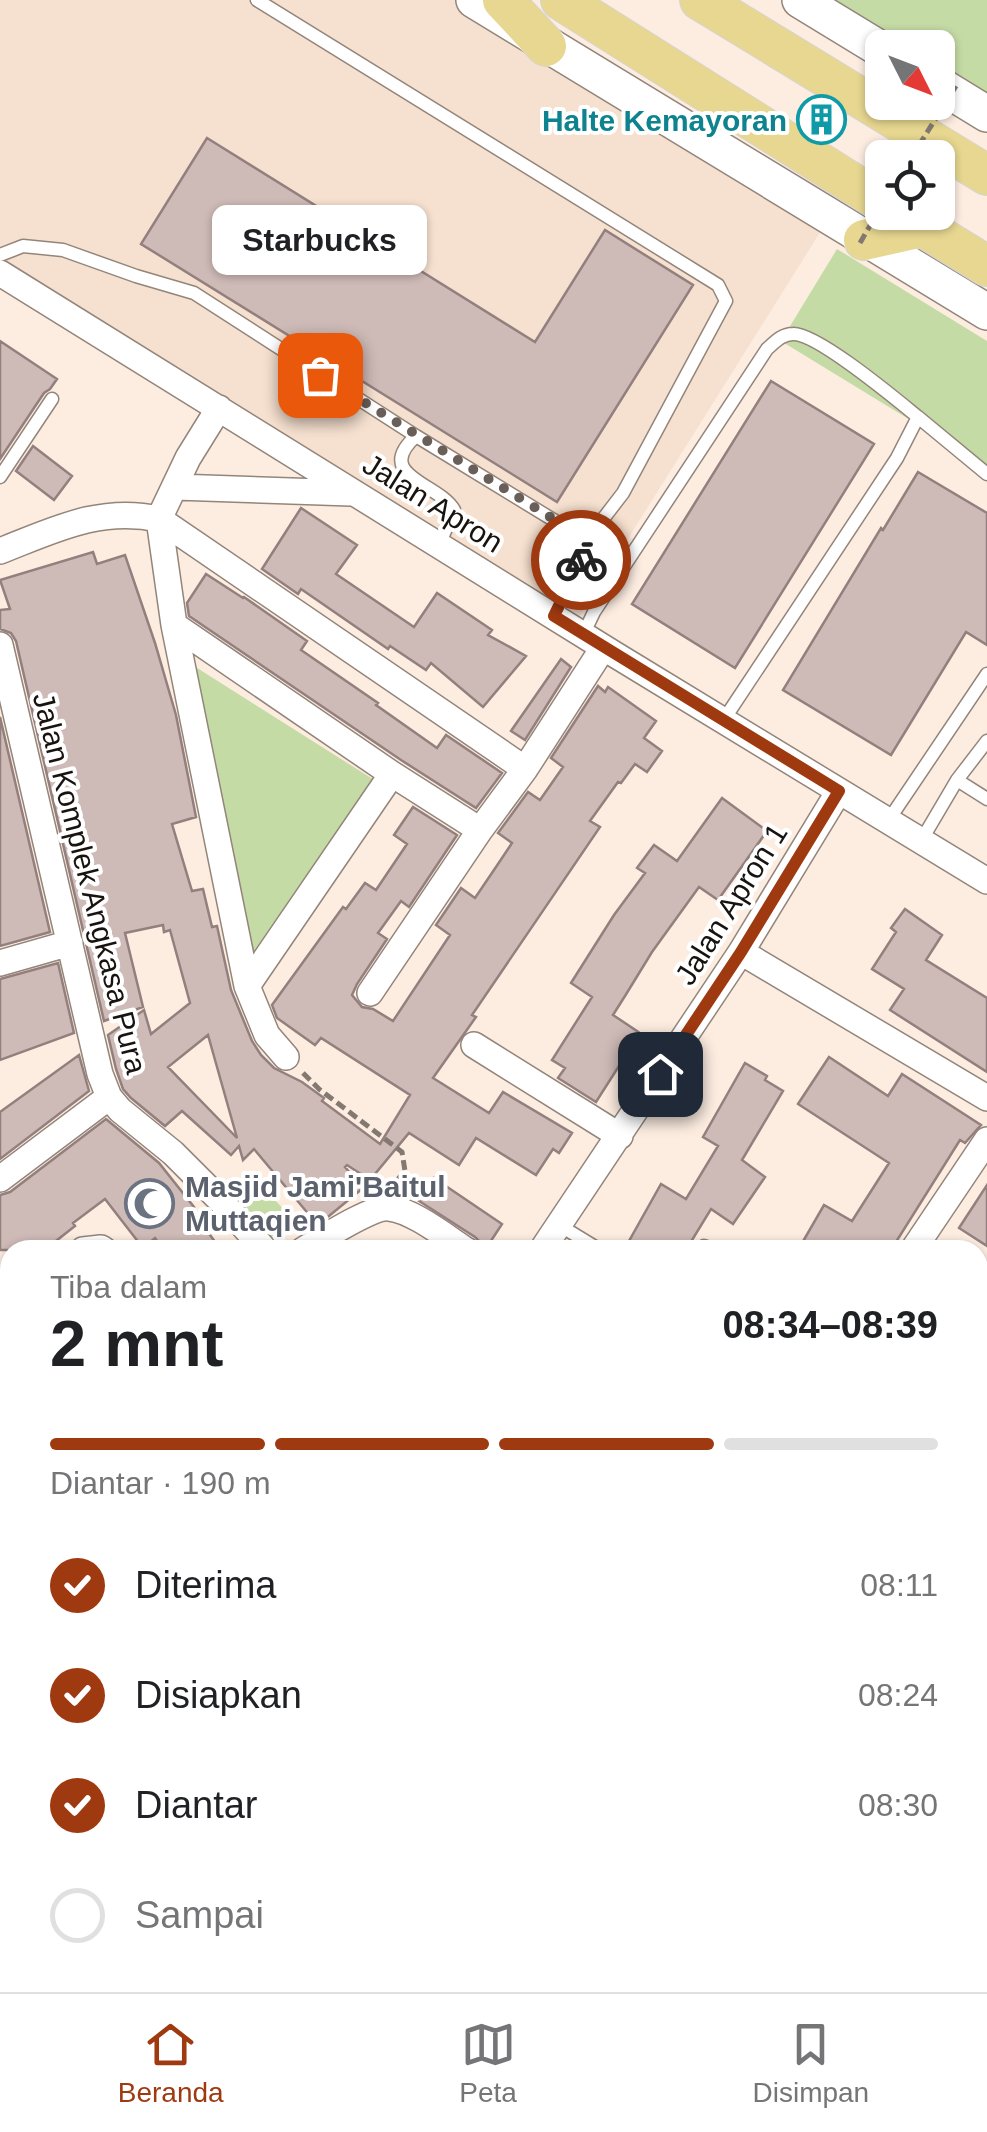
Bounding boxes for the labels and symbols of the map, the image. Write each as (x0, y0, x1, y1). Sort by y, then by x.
north arrow (865, 30, 955, 120)
building icon: Halte Kemayoran (796, 94, 848, 146)
place label: Halte Kemayoran (542, 104, 787, 137)
callout: Starbucks (212, 205, 428, 275)
pin (278, 333, 363, 418)
street label: Jalan Apron (357, 447, 509, 559)
courier (531, 510, 631, 610)
street label: Jalan Komplek Angkasa Pura (27, 689, 153, 1077)
street label: Jalan Apron 1 (668, 817, 794, 991)
pin (618, 1032, 703, 1117)
place label: Masjid Jami'Baitul Muttaqien (185, 1170, 446, 1237)
mosque icon: Masjid Jami'Baitul Muttaqien (124, 1177, 176, 1229)

